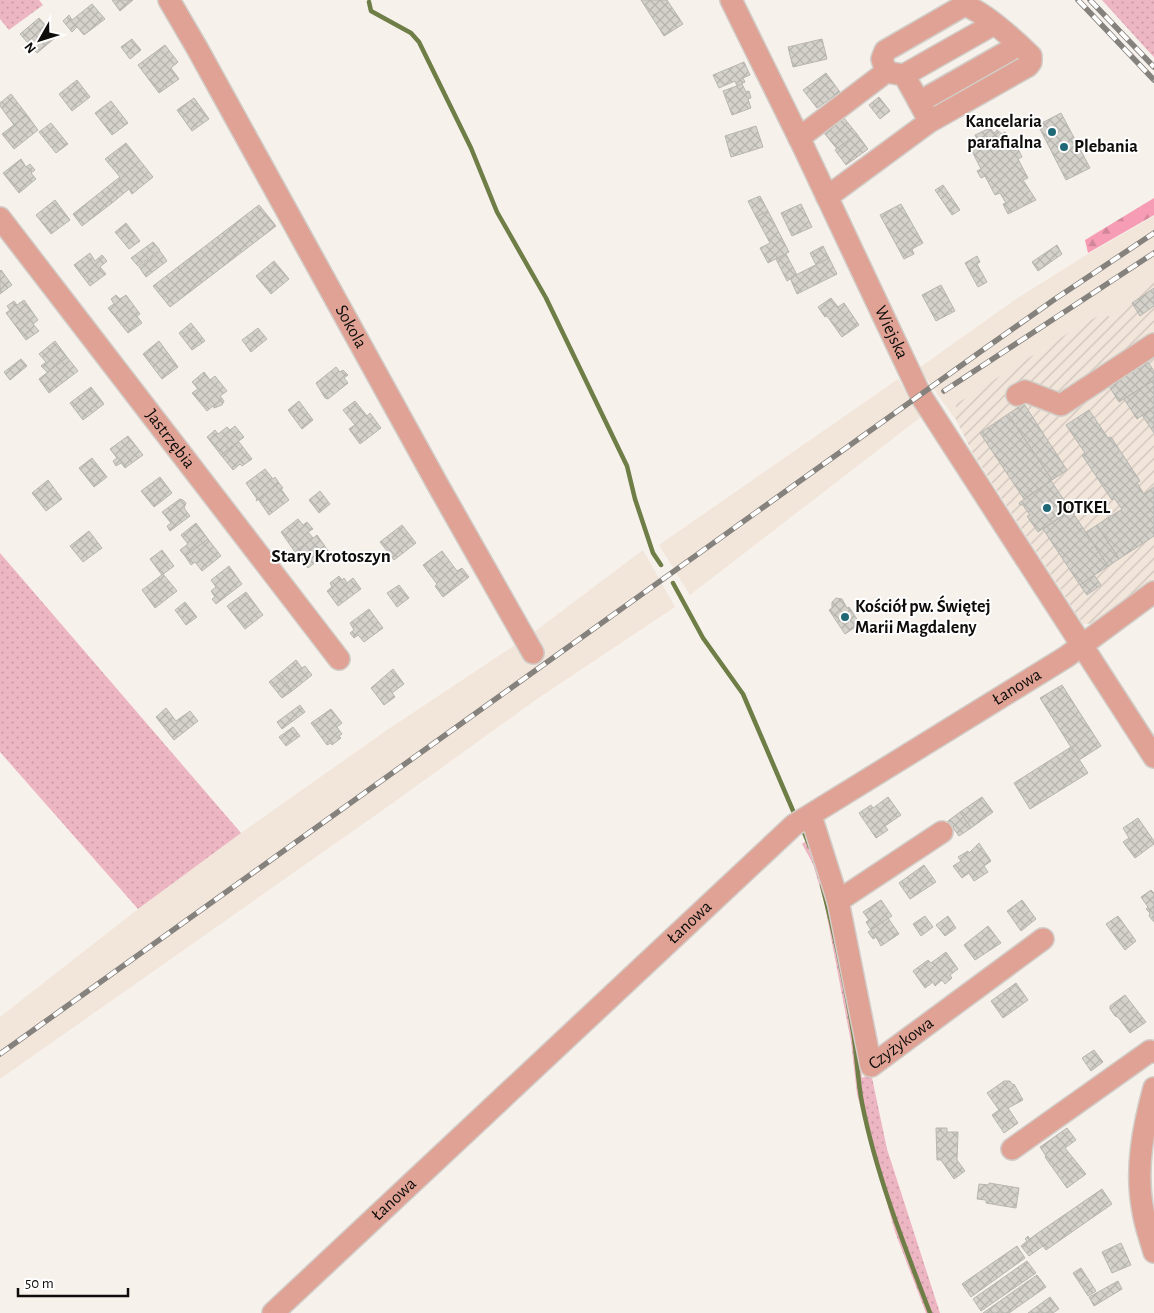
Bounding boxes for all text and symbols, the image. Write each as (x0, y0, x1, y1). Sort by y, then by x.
north arrow (15, 15, 65, 65)
text: N (22, 39, 39, 56)
place label: Kancelaria parafialna (965, 113, 1042, 152)
marker: Kancelaria parafialna (1046, 126, 1058, 138)
place label: Plebania (1074, 138, 1138, 156)
marker: Plebania (1058, 141, 1070, 153)
street label: Sokola (332, 302, 370, 352)
street label: Wiejska (871, 303, 911, 362)
street label: Jastrzębia (142, 406, 198, 472)
place label: JOTKEL (1057, 499, 1111, 517)
marker: JOTKEL (1041, 502, 1053, 514)
district label: Stary Krotoszyn (271, 547, 391, 566)
place label: Kościół pw. Świętej Marii Magdaleny (855, 595, 991, 637)
marker: Kościół pw. Świętej Marii Magdaleny (839, 611, 851, 623)
street label: Łanowa (989, 665, 1045, 709)
street label: Łanowa (664, 898, 716, 948)
street label: Czyżykowa (865, 1014, 937, 1073)
street label: Łanowa (368, 1175, 420, 1225)
scale bar (18, 1266, 128, 1298)
text: 50 m (25, 1276, 54, 1291)

